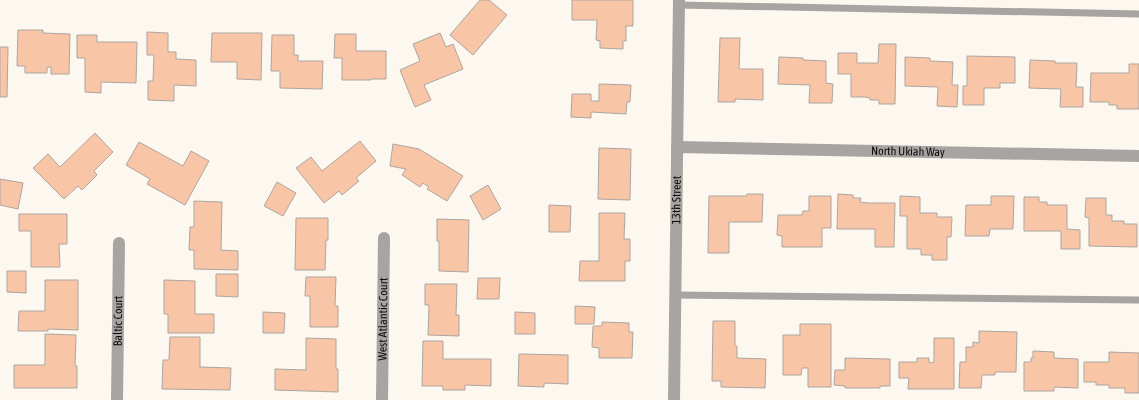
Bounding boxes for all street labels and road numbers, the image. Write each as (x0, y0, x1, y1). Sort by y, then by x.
street label: North Ukiah Way (871, 144, 945, 159)
street label: 13th Street (669, 175, 684, 224)
street label: West Atlantic Court (375, 277, 391, 361)
street label: Baltic Court (111, 295, 125, 346)

